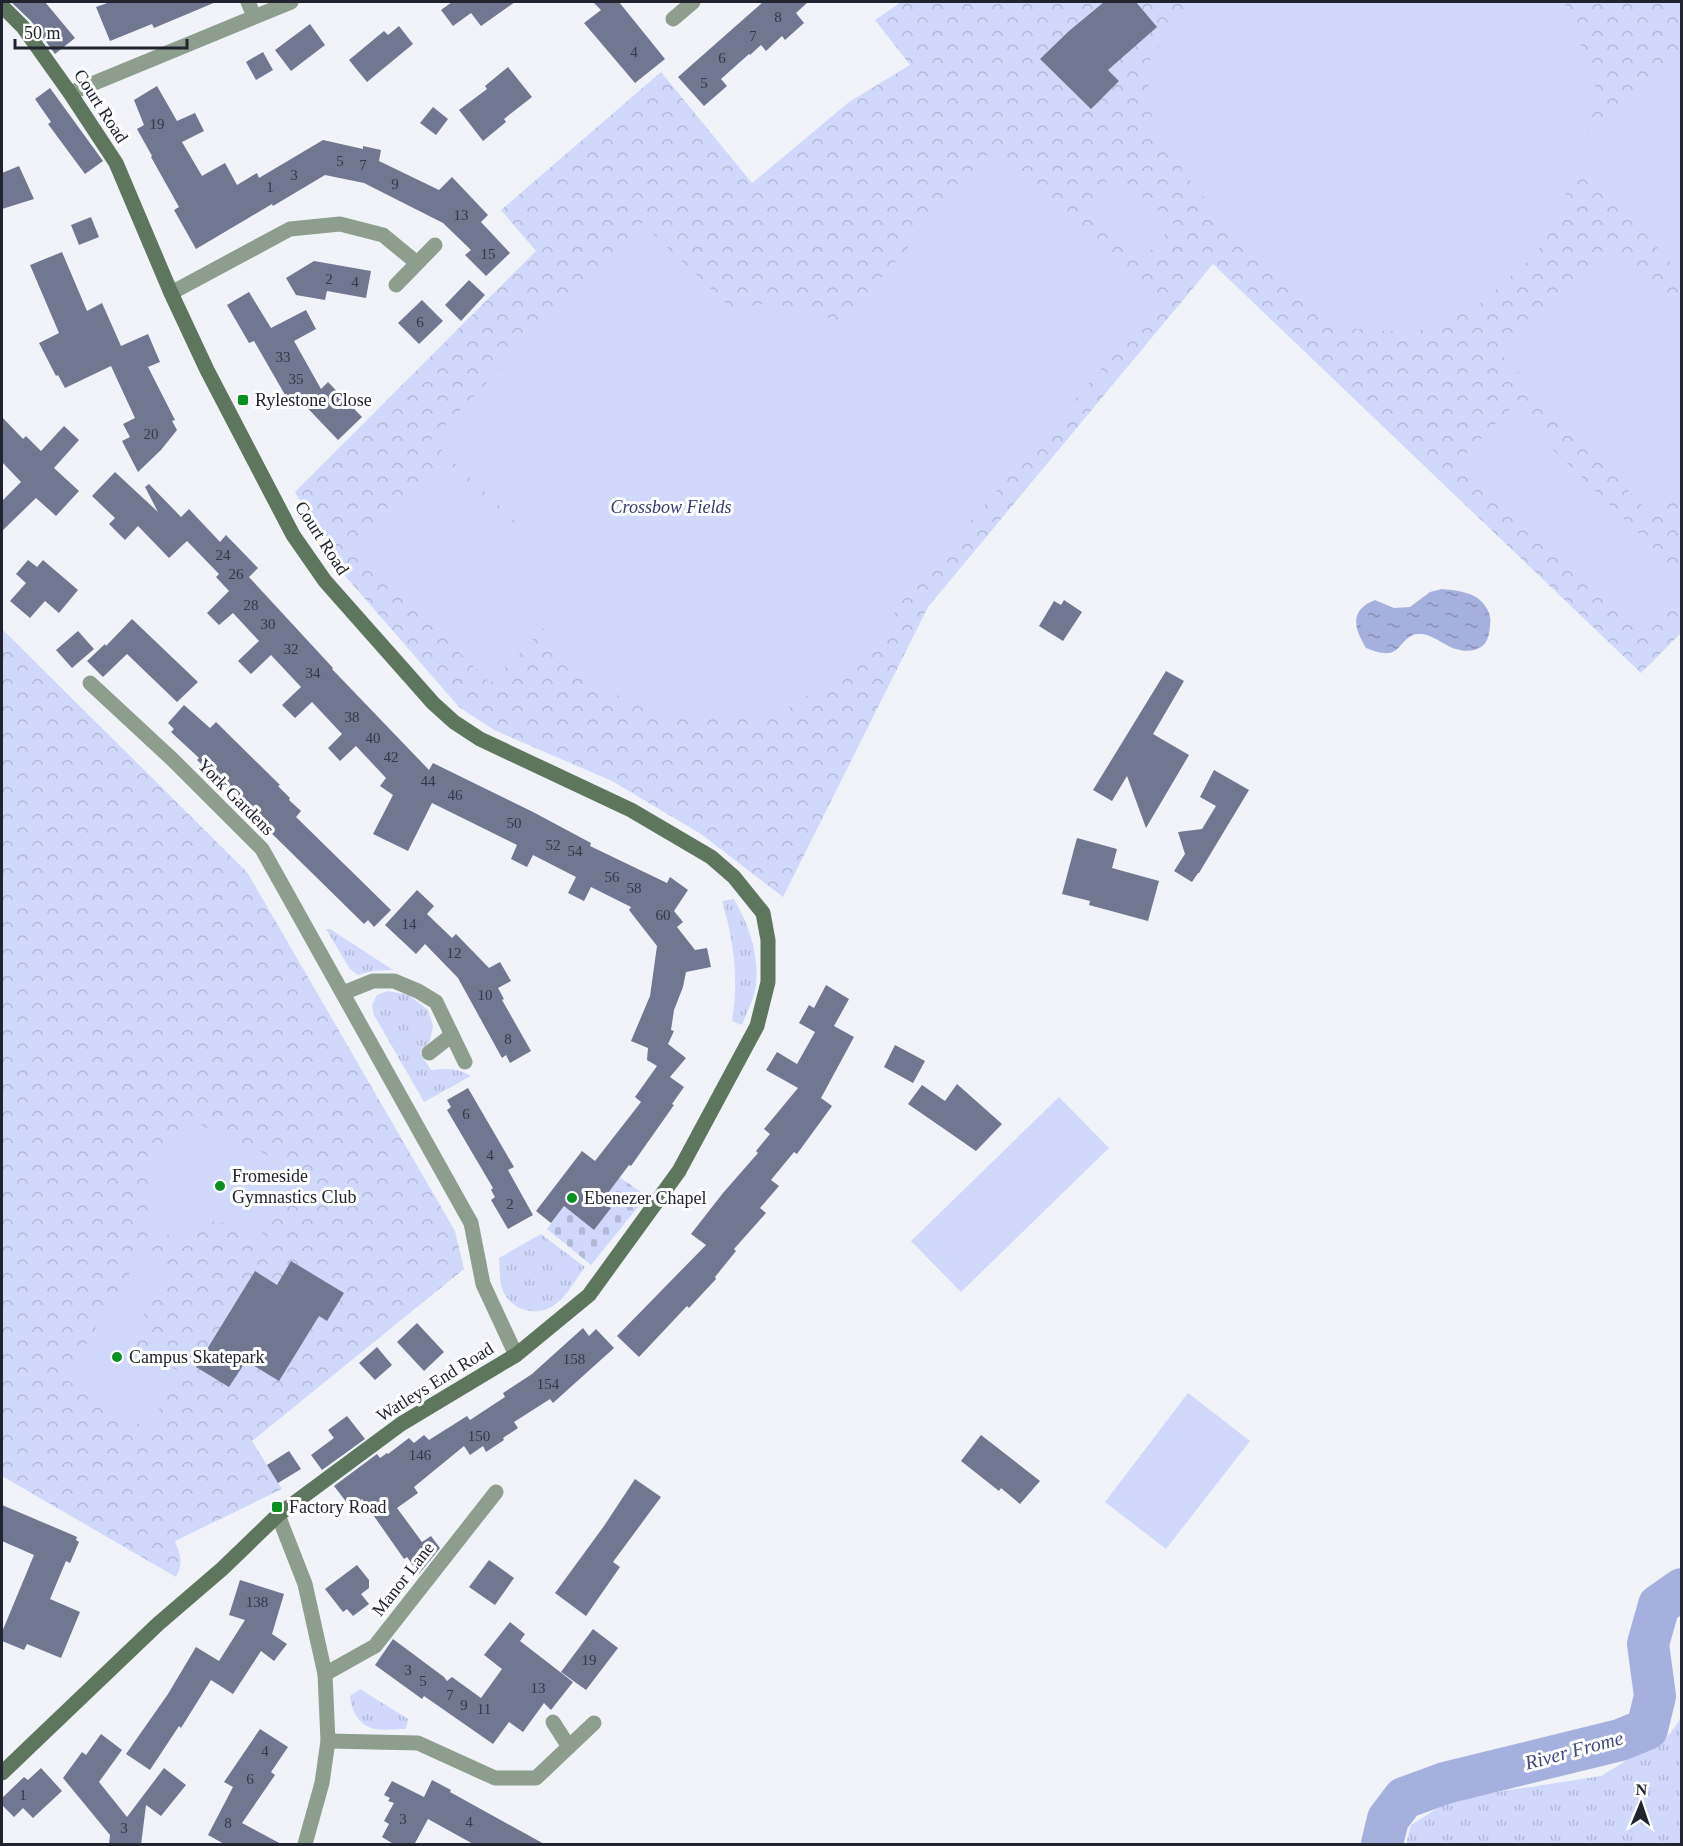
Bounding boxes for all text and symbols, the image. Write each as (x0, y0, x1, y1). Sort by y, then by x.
house number: 8 (774, 9, 782, 25)
scale bar (15, 12, 188, 50)
text: 50 m (24, 23, 61, 43)
house number: 7 (749, 28, 757, 44)
house number: 4 (630, 44, 638, 60)
house number: 6 (718, 50, 726, 66)
street label: Court Road (70, 66, 132, 146)
house number: 5 (700, 75, 708, 91)
house number: 19 (150, 116, 165, 132)
house number: 5 (336, 153, 344, 169)
house number: 7 (359, 157, 367, 173)
house number: 3 (290, 167, 298, 183)
house number: 9 (391, 176, 399, 192)
house number: 1 (266, 179, 274, 195)
house number: 13 (454, 207, 469, 223)
house number: 15 (481, 246, 496, 262)
house number: 2 (325, 271, 333, 287)
house number: 4 (351, 274, 359, 290)
house number: 6 (416, 314, 424, 330)
house number: 33 (276, 349, 291, 365)
house number: 35 (289, 371, 304, 387)
place label: Rylestone Close (255, 390, 372, 410)
marker: Rylestone Close (236, 393, 250, 407)
house number: 20 (144, 426, 159, 442)
park label: Crossbow Fields (611, 497, 731, 517)
street label: Court Road (291, 498, 353, 578)
house number: 24 (216, 547, 231, 563)
house number: 26 (229, 566, 244, 582)
house number: 28 (244, 597, 259, 613)
house number: 30 (261, 616, 276, 632)
house number: 32 (284, 641, 299, 657)
house number: 34 (306, 665, 321, 681)
house number: 38 (345, 709, 360, 725)
house number: 40 (366, 730, 381, 746)
house number: 42 (384, 749, 399, 765)
street label: York Gardens (194, 755, 278, 839)
house number: 44 (421, 773, 436, 789)
house number: 46 (448, 787, 463, 803)
house number: 50 (507, 815, 522, 831)
house number: 52 (546, 837, 561, 853)
house number: 54 (568, 843, 583, 859)
house number: 56 (605, 869, 620, 885)
house number: 58 (627, 880, 642, 896)
house number: 60 (656, 907, 671, 923)
house number: 14 (402, 916, 417, 932)
house number: 12 (447, 945, 462, 961)
house number: 10 (478, 987, 493, 1003)
house number: 8 (504, 1031, 512, 1047)
house number: 6 (462, 1106, 470, 1122)
house number: 4 (486, 1147, 494, 1163)
place label: Fromeside Gymnastics Club (232, 1166, 357, 1207)
marker: Fromeside Gymnastics Club (213, 1179, 227, 1193)
place label: Ebenezer Chapel (584, 1188, 706, 1208)
marker: Ebenezer Chapel (565, 1191, 579, 1205)
house number: 2 (506, 1196, 514, 1212)
street label: Watleys End Road (373, 1338, 497, 1426)
place label: Campus Skatepark (129, 1347, 264, 1367)
marker: Campus Skatepark (110, 1350, 124, 1364)
house number: 158 (563, 1351, 585, 1367)
house number: 154 (537, 1376, 560, 1392)
house number: 150 (468, 1428, 490, 1444)
house number: 146 (409, 1447, 432, 1463)
place label: Factory Road (289, 1497, 386, 1517)
marker: Factory Road (270, 1500, 284, 1514)
street label: Manor Lane (368, 1538, 438, 1620)
house number: 138 (246, 1594, 268, 1610)
house number: 19 (582, 1652, 597, 1668)
house number: 3 (404, 1662, 412, 1678)
house number: 5 (419, 1673, 427, 1689)
house number: 13 (531, 1680, 546, 1696)
house number: 7 (446, 1687, 454, 1703)
house number: 9 (460, 1697, 468, 1713)
house number: 11 (477, 1701, 491, 1717)
water label: River Frome (1521, 1726, 1626, 1774)
house number: 4 (261, 1743, 269, 1759)
house number: 6 (246, 1771, 254, 1787)
north arrow (1611, 1774, 1671, 1834)
text: N (1635, 1781, 1648, 1798)
house number: 1 (19, 1787, 27, 1803)
house number: 3 (399, 1811, 407, 1827)
house number: 4 (465, 1814, 473, 1830)
house number: 8 (224, 1815, 232, 1831)
house number: 3 (120, 1820, 128, 1836)

